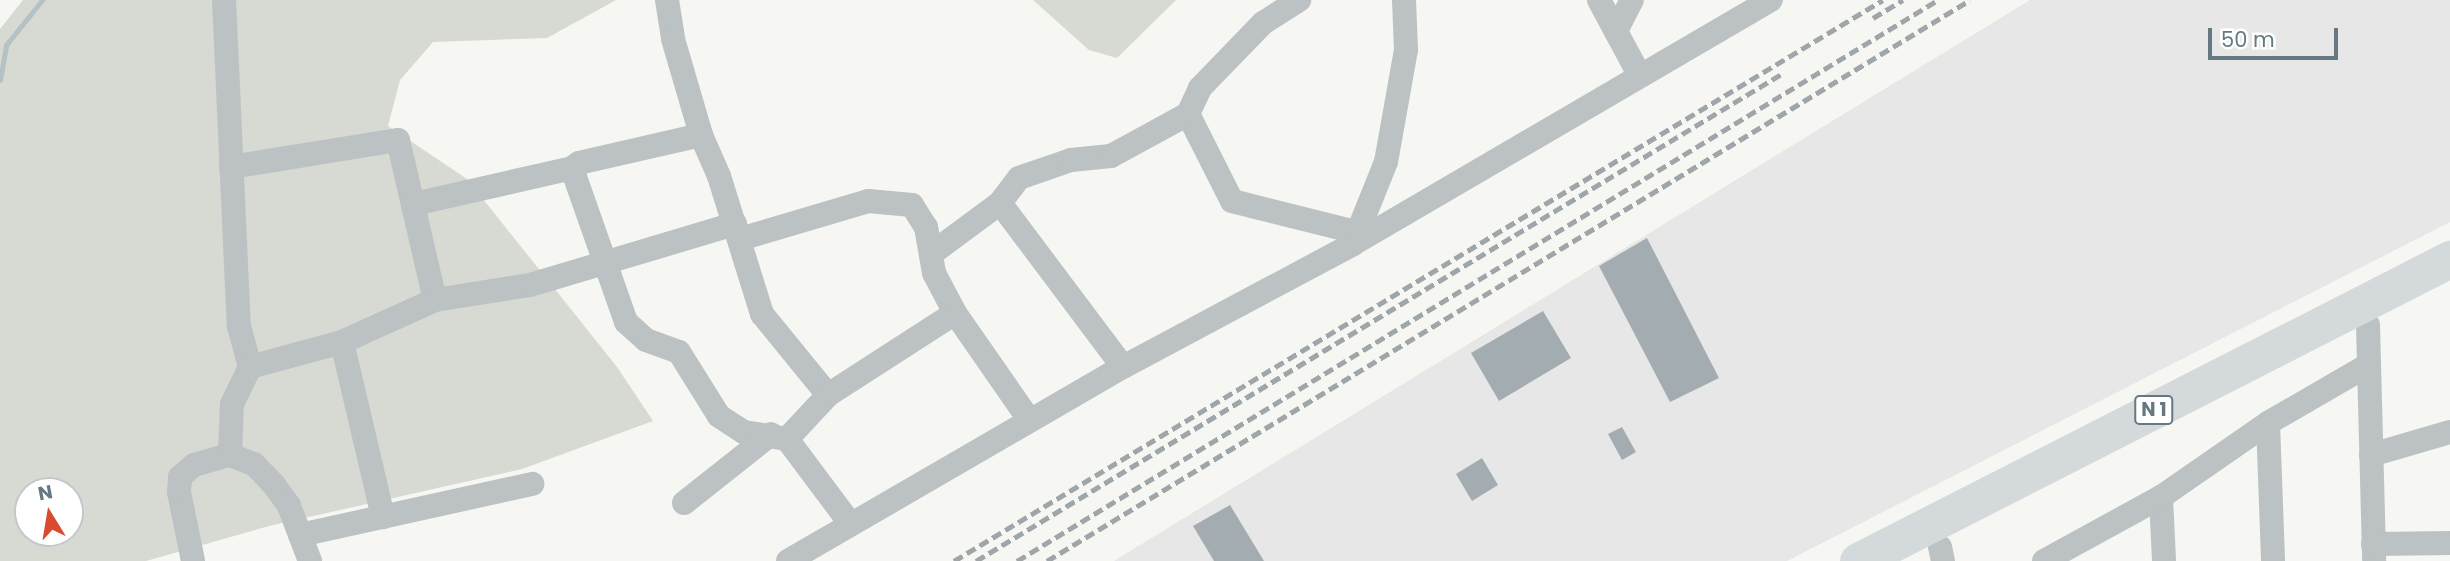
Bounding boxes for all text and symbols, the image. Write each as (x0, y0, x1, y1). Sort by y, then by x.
scale bar (2212, 14, 2342, 58)
text: 50 m (2221, 25, 2275, 54)
road number: N 1 (2133, 394, 2175, 426)
north arrow (14, 477, 84, 547)
text: N (36, 478, 55, 507)

